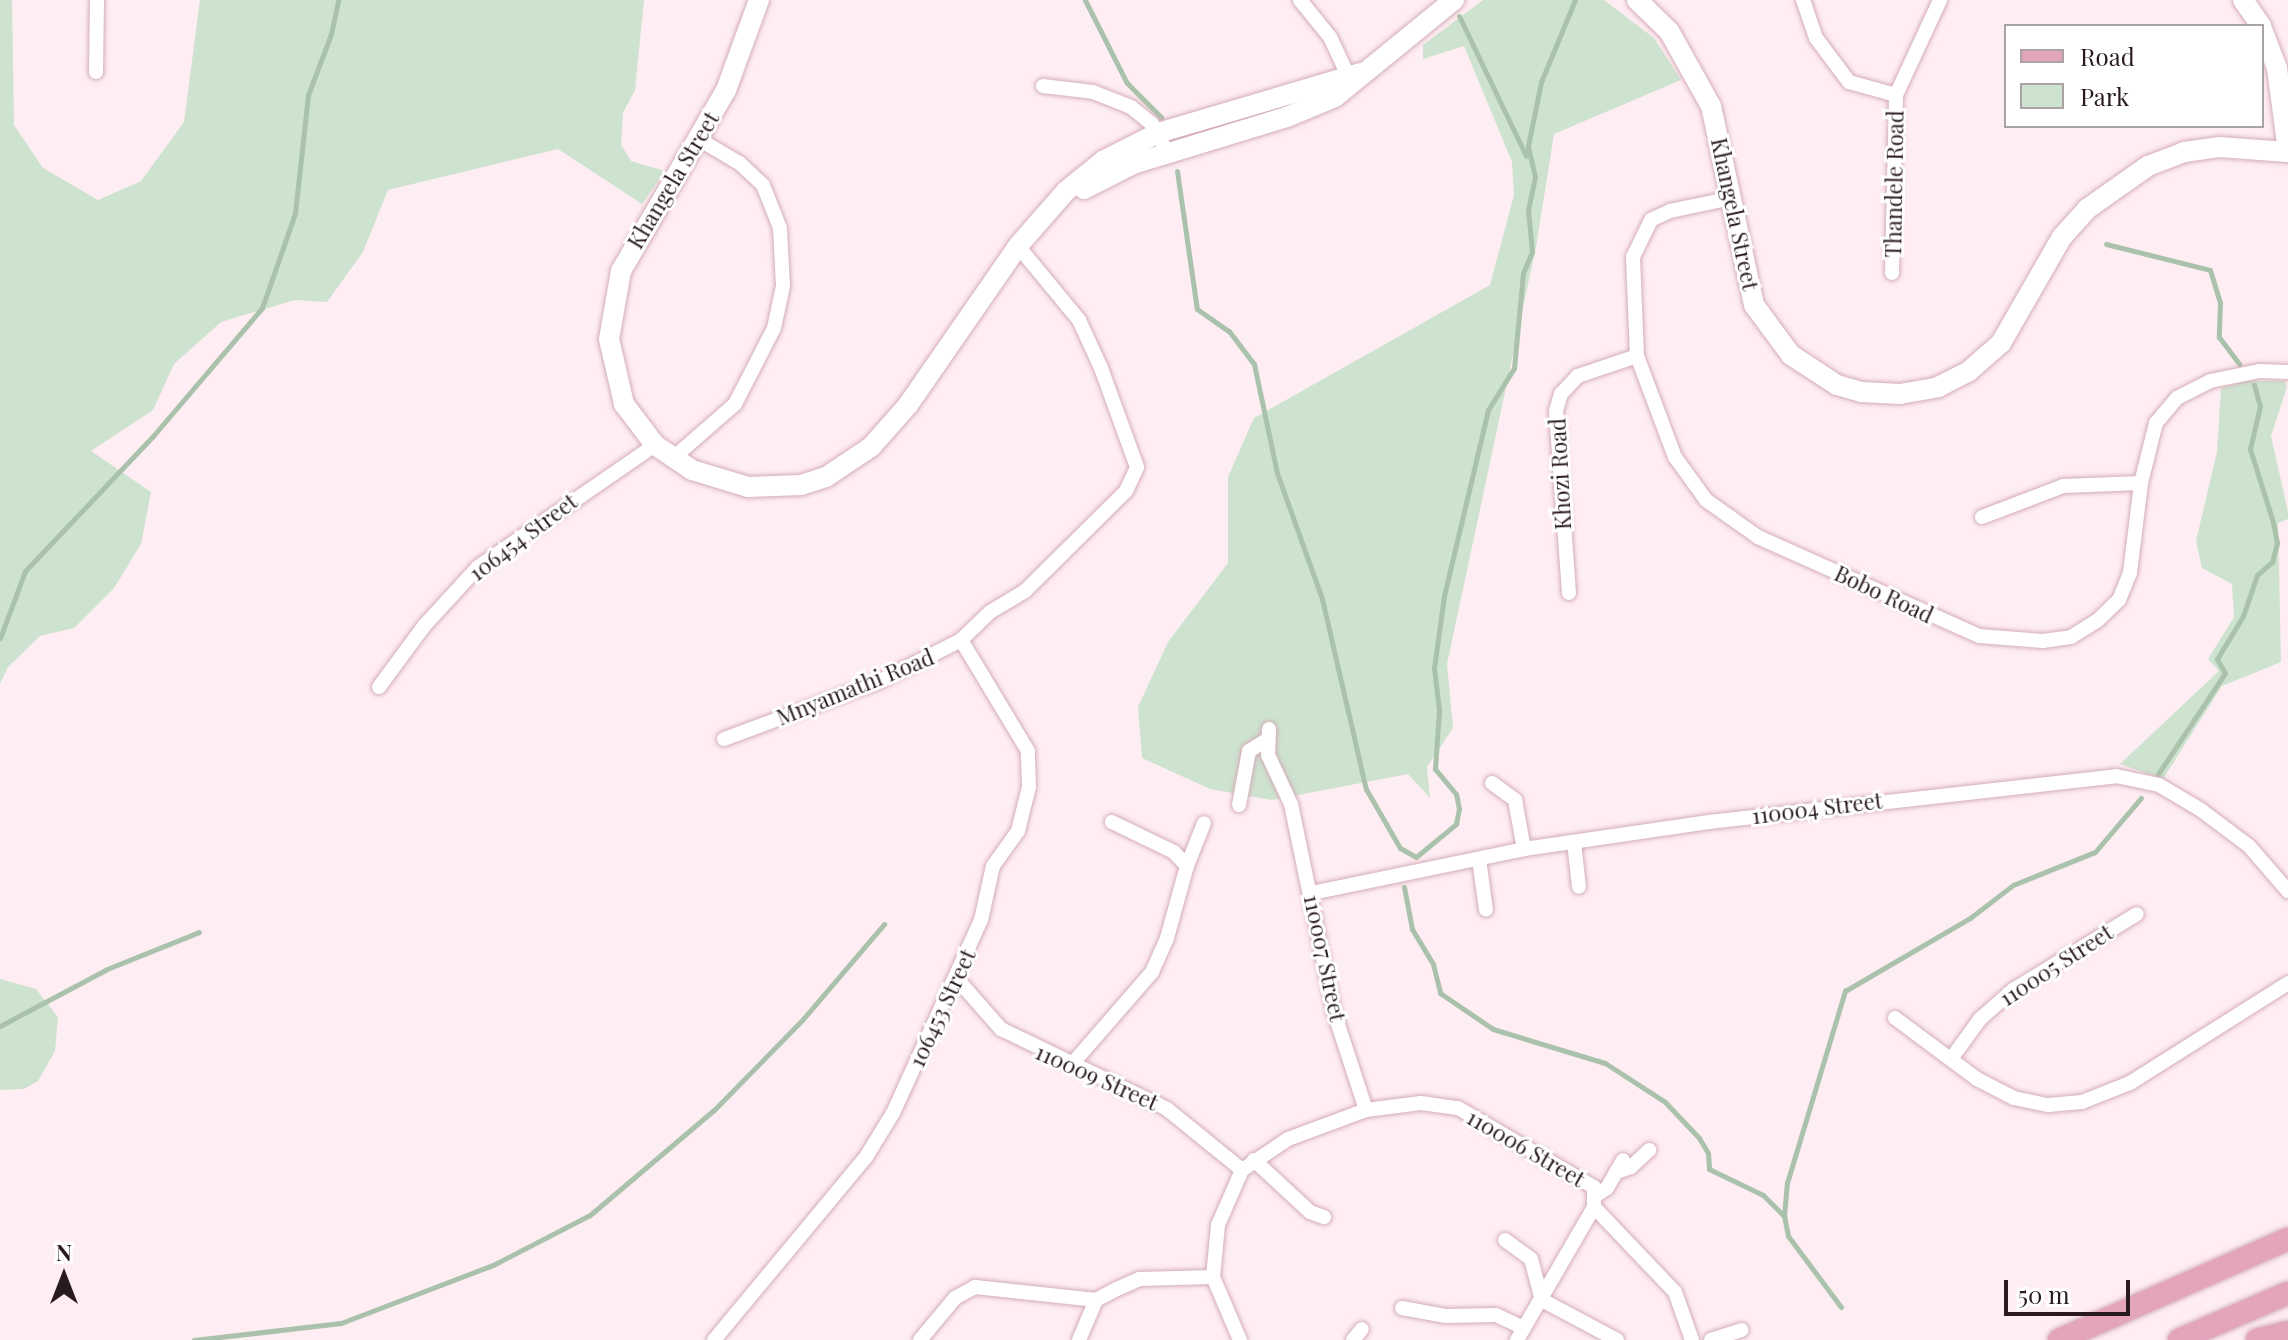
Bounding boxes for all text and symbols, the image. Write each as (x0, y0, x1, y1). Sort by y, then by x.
legend (2004, 24, 2264, 128)
text: Road (2080, 40, 2135, 72)
text: Park (2080, 80, 2129, 112)
street label: Khangela Street (622, 107, 724, 253)
street label: Thandele Road (1880, 110, 1908, 258)
street label: Khangela Street (1706, 135, 1764, 293)
street label: Khozi Road (1544, 417, 1576, 531)
street label: 106454 Street (464, 488, 582, 586)
street label: Bobo Road (1831, 560, 1937, 628)
street label: Mnyamathi Road (773, 643, 937, 731)
street label: 110004 Street (1750, 787, 1884, 829)
street label: 110007 Street (1299, 892, 1351, 1024)
street label: 110005 Street (1994, 919, 2118, 1011)
street label: 106453 Street (903, 945, 981, 1071)
street label: 110009 Street (1032, 1038, 1162, 1116)
street label: 110006 Street (1462, 1104, 1590, 1192)
north arrow (24, 1236, 104, 1316)
text: N (56, 1237, 72, 1267)
scale bar (2008, 1264, 2134, 1314)
text: 50 m (2018, 1278, 2070, 1310)

